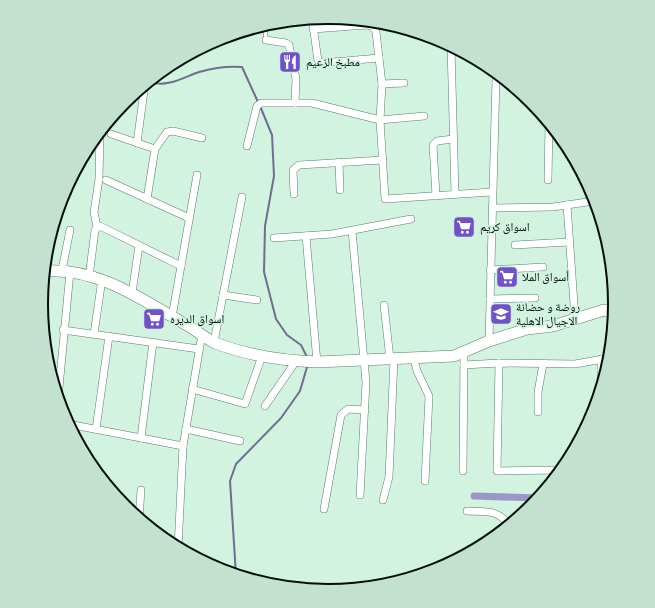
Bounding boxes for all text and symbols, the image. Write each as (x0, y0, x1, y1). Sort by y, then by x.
restaurant icon: مطبخ الزعيم (277, 49, 303, 75)
place label: مطبخ الزعيم (306, 52, 360, 70)
supermarket icon: اسواق كريم (451, 214, 477, 240)
place label: اسواق كريم (480, 217, 530, 235)
supermarket icon: أسواق الملا (494, 264, 520, 290)
place label: أسواق الملا (522, 267, 569, 285)
place label: روضة و حضانة الاجيال الاهلية (516, 297, 581, 329)
school or university icon: روضة و حضانة الاجيال الاهلية (488, 301, 514, 327)
supermarket icon: اسواق الديره (141, 306, 167, 332)
place label: اسواق الديره (170, 309, 224, 327)

